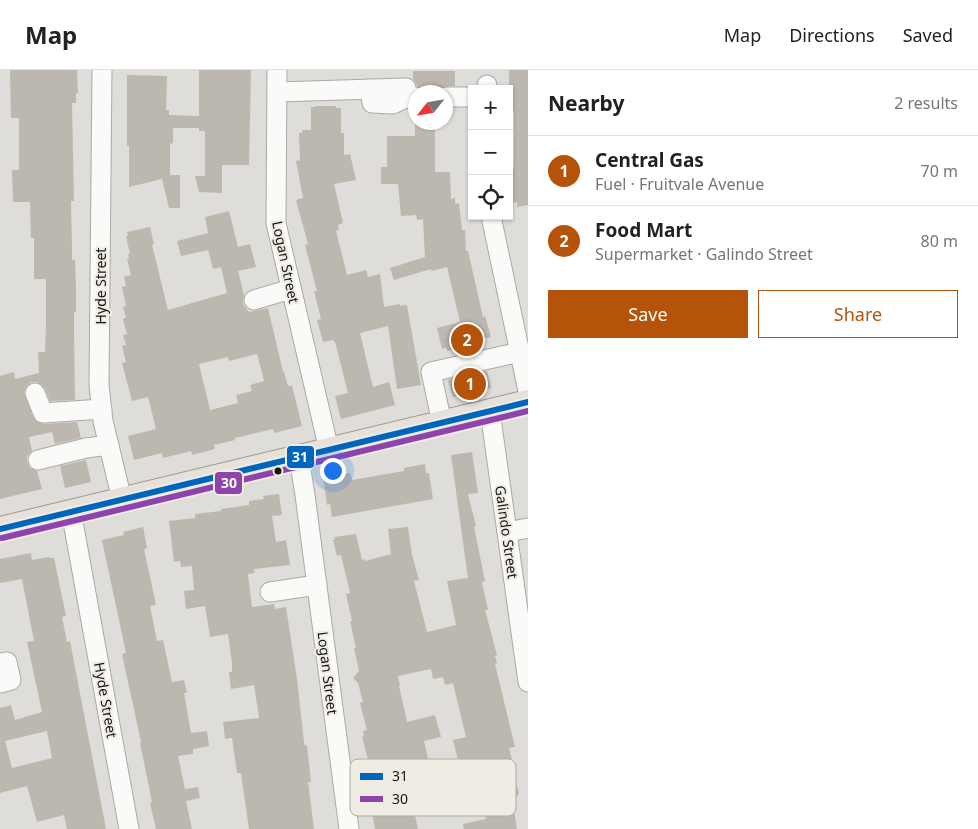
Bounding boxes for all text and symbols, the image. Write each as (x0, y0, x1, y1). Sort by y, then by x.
text: Map (25, 18, 77, 51)
text: Map (724, 23, 761, 47)
text: Directions (789, 23, 875, 47)
text: Saved (903, 23, 953, 47)
north arrow (408, 85, 453, 130)
map controls (468, 85, 513, 220)
button: + (468, 85, 513, 130)
text: Nearby (548, 89, 624, 117)
text: 2 results (894, 92, 958, 114)
button: − (468, 130, 513, 175)
text: Central Gas (595, 147, 704, 173)
text: 1 (559, 160, 569, 182)
text: 70 m (921, 160, 958, 182)
text: Fuel · Fruitvale Avenue (595, 173, 764, 195)
button: locate (468, 175, 513, 220)
text: Food Mart (595, 217, 692, 243)
street label: Logan Street (268, 219, 304, 305)
text: 2 (559, 230, 569, 252)
text: 80 m (921, 230, 958, 252)
text: Supermarket · Galindo Street (595, 243, 813, 265)
street label: Hyde Street (91, 248, 110, 324)
button: Save (548, 290, 748, 338)
button: Share (758, 290, 958, 338)
pin: 2 (451, 321, 483, 359)
pin: 1 (454, 365, 486, 403)
line badge: 31 (286, 445, 315, 469)
text: 31 (292, 447, 308, 466)
your location (320, 458, 346, 484)
unlabelled marker (273, 466, 283, 476)
line badge: 30 (214, 471, 243, 495)
text: 30 (221, 473, 237, 492)
street label: Galindo Street (491, 484, 523, 580)
street label: Logan Street (313, 630, 343, 716)
street label: Hyde Street (90, 661, 122, 739)
legend (350, 759, 516, 816)
text: 31 (392, 766, 408, 785)
text: 30 (392, 789, 408, 808)

